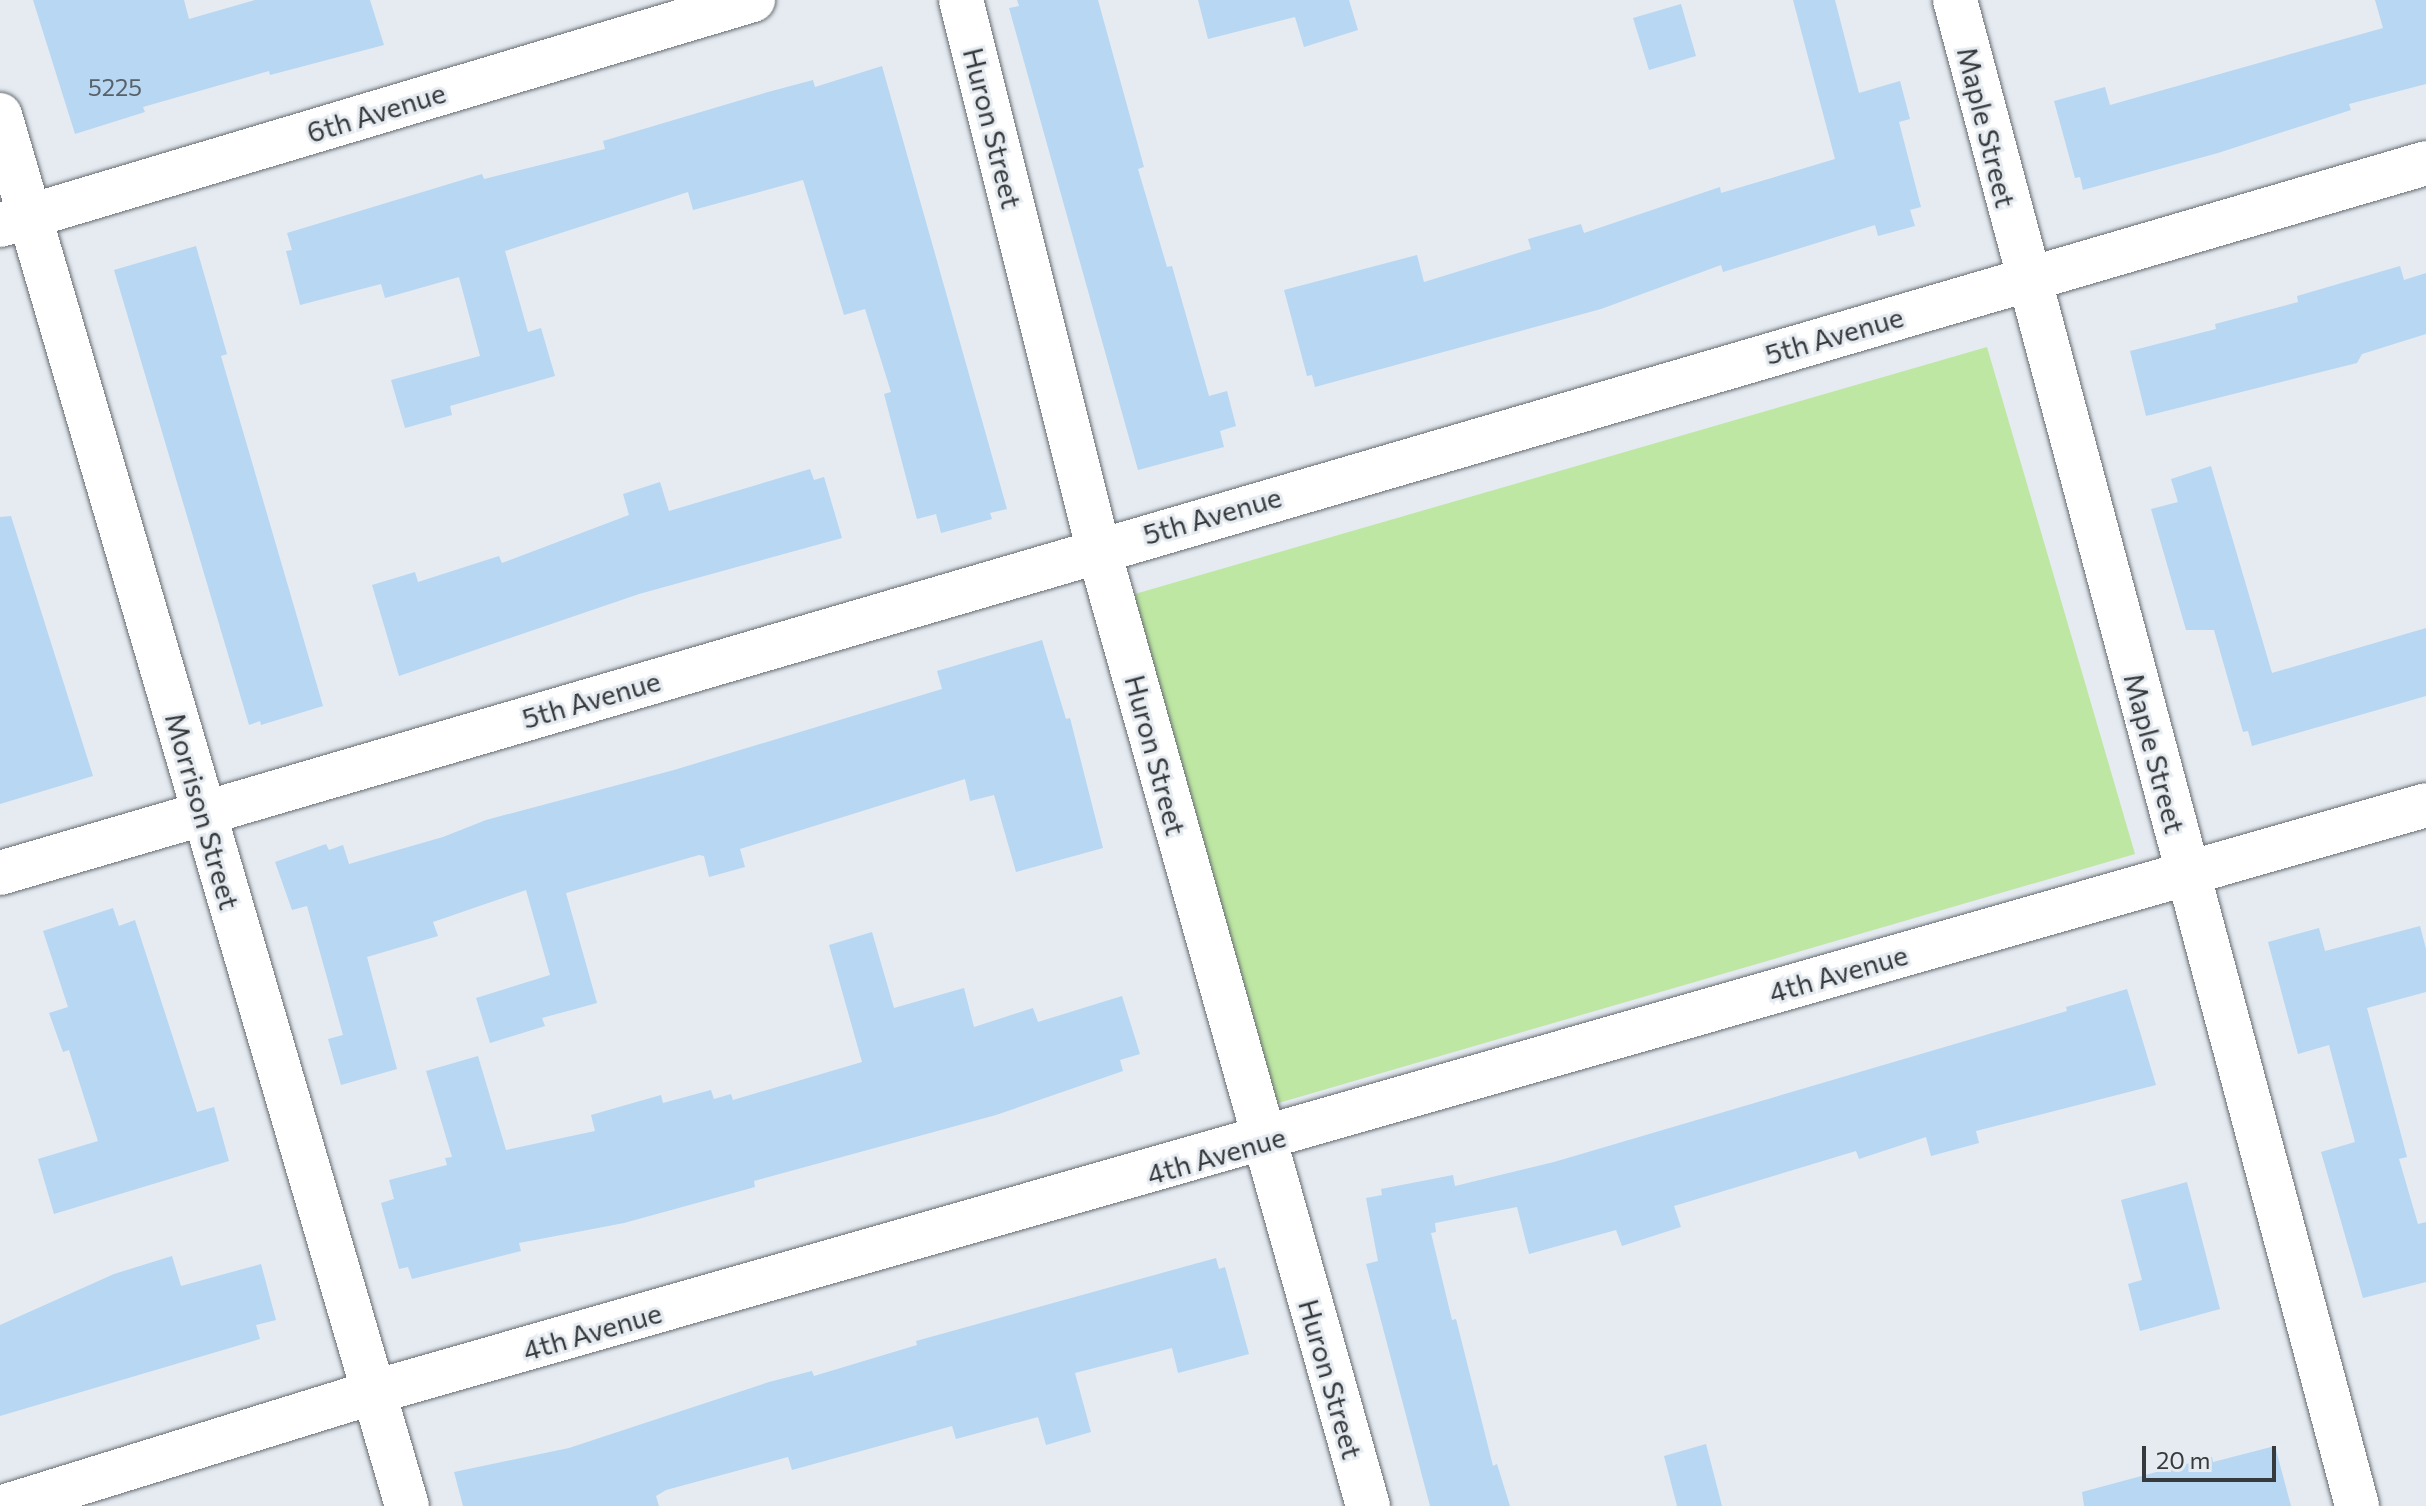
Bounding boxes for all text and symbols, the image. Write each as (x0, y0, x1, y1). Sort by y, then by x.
street label: Maple Street (1951, 43, 2023, 211)
street label: Huron Street (957, 44, 1029, 212)
house number: 5225 (88, 73, 142, 101)
street label: 6th Avenue (303, 75, 449, 149)
street label: 5th Avenue (1761, 299, 1907, 371)
street label: 5th Avenue (1139, 479, 1285, 551)
street label: 5th Avenue (518, 663, 664, 735)
street label: Maple Street (2118, 669, 2192, 837)
street label: Huron Street (1118, 671, 1194, 839)
street label: Morrison Street (159, 709, 247, 913)
street label: 4th Avenue (1765, 937, 1911, 1009)
street label: 4th Avenue (1143, 1119, 1289, 1191)
street label: 4th Avenue (519, 1295, 665, 1367)
street label: Huron Street (1292, 1295, 1370, 1463)
scale bar (2146, 1430, 2280, 1480)
text: 20 m (2156, 1445, 2210, 1474)

